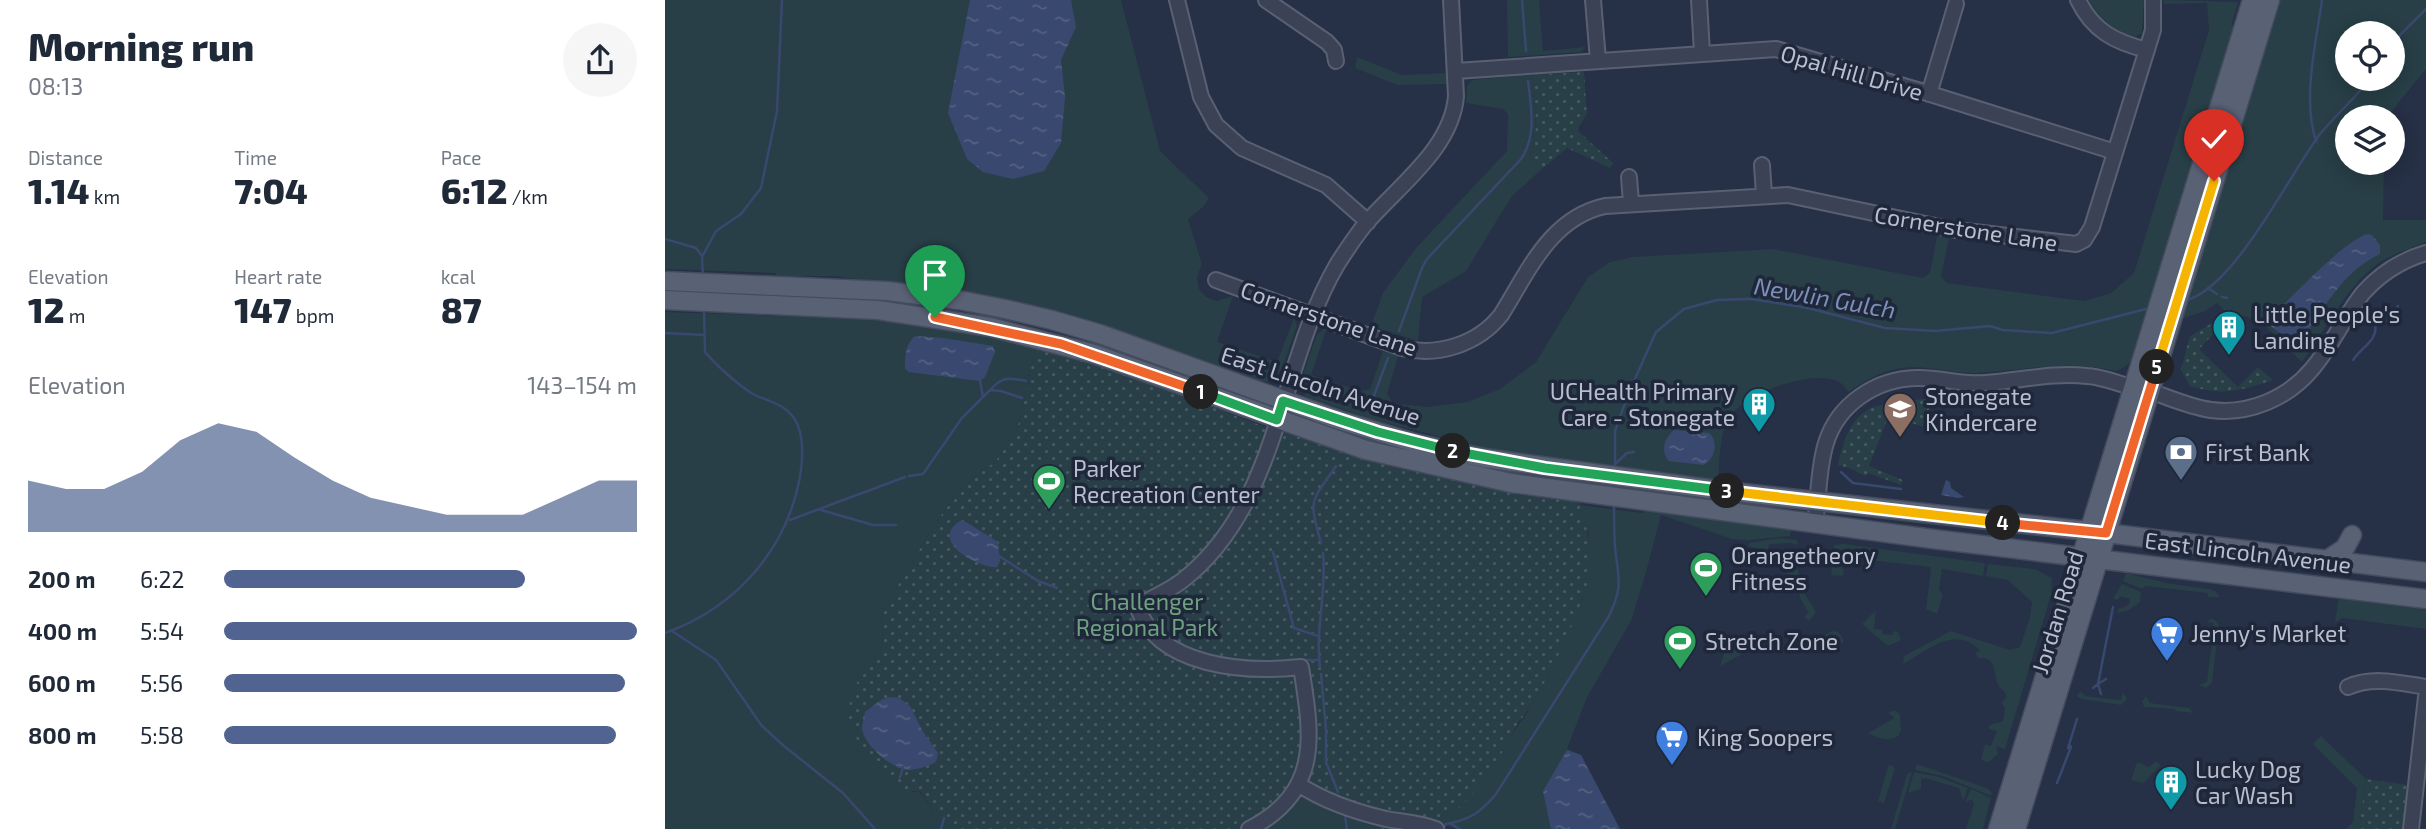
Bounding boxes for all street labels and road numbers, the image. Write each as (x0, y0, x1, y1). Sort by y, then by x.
street label: Opal Hill Drive (1778, 38, 1926, 106)
street label: Cornerstone Lane (1873, 200, 2059, 256)
street label: Cornerstone Lane (1237, 275, 1421, 361)
street label: East Lincoln Avenue (1218, 340, 1424, 430)
street label: East Lincoln Avenue (2143, 525, 2353, 579)
street label: Jordan Road (2025, 547, 2089, 677)

